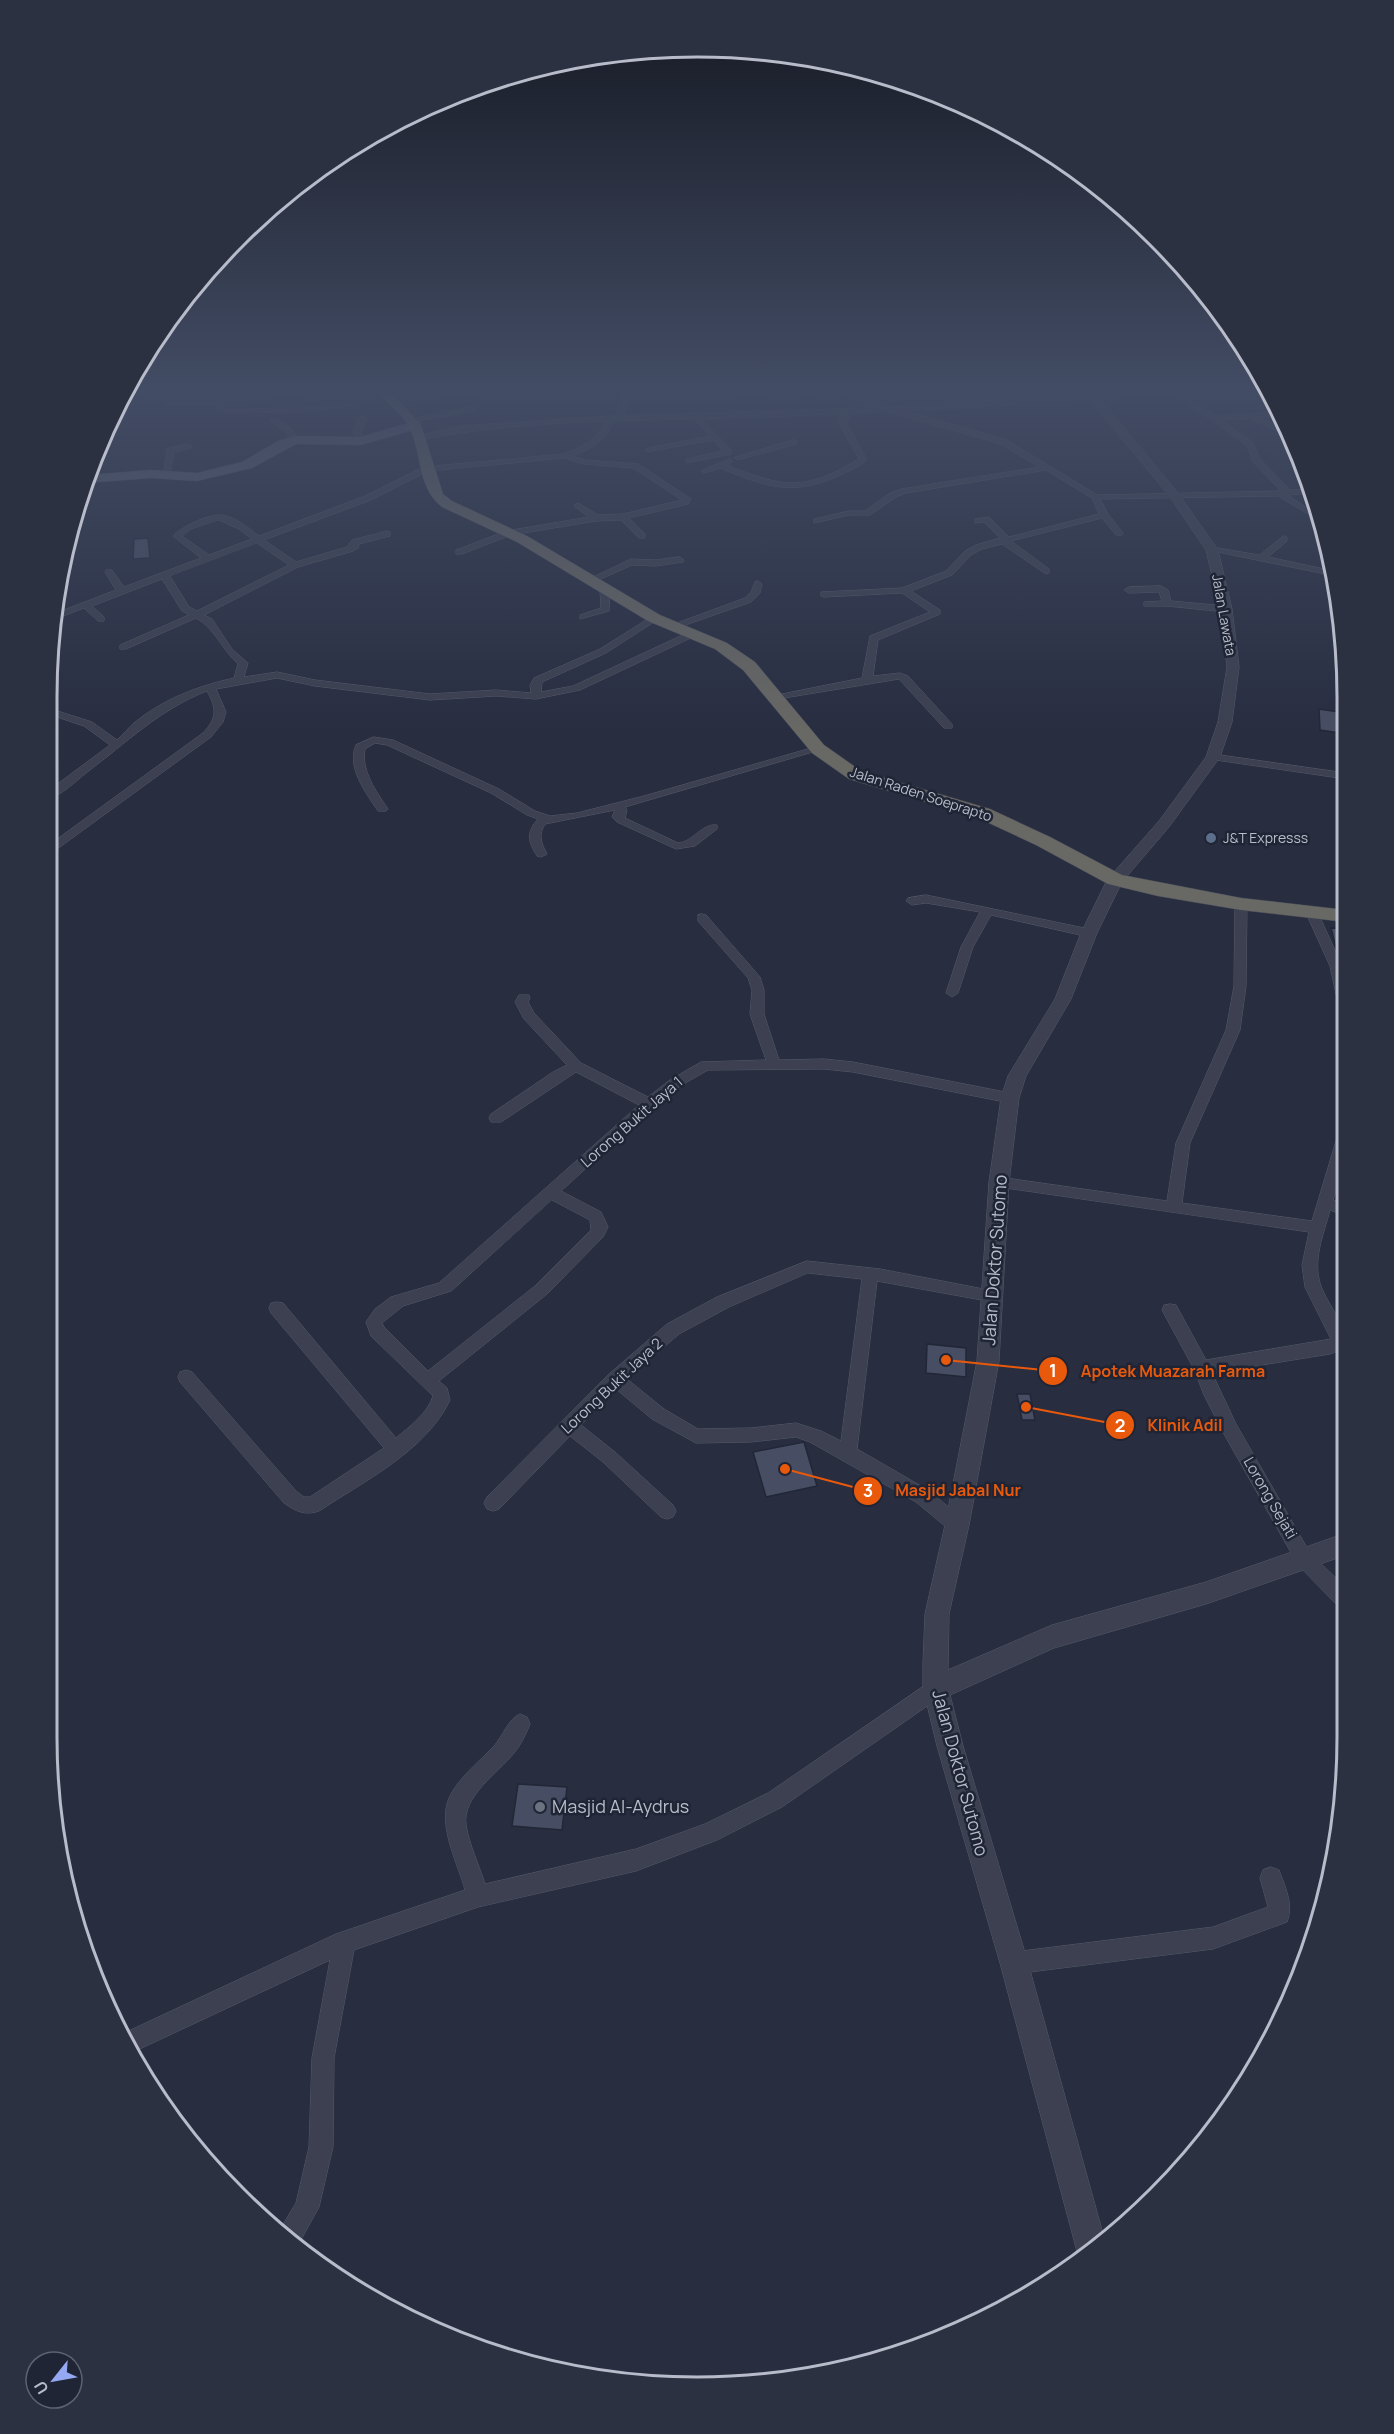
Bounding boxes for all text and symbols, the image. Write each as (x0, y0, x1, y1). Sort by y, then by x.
street label: Jalan Lawata (1208, 573, 1241, 657)
street label: Jalan Raden Soeprapto (848, 762, 994, 825)
place label: J&T Expresss (1223, 828, 1308, 847)
marker: J&T Expresss (1204, 831, 1218, 845)
street label: Lorong Bukit Jaya 1 (576, 1071, 687, 1172)
street label: Jalan Doktor Sutomo (976, 1174, 1012, 1346)
street label: Lorong Bukit Jaya 2 (556, 1333, 667, 1438)
callout: Apotek Muazarah Farma (1038, 1354, 1277, 1388)
text: 1 (1049, 1358, 1057, 1382)
text: Apotek Muazarah Farma (1081, 1360, 1265, 1382)
callout: Klinik Adil (1105, 1408, 1234, 1442)
text: 2 (1115, 1413, 1125, 1437)
text: Klinik Adil (1147, 1414, 1223, 1436)
street label: Lorong Sejati (1239, 1453, 1302, 1542)
callout: Masjid Jabal Nur (853, 1474, 1033, 1508)
text: 3 (863, 1478, 873, 1502)
text: Masjid Jabal Nur (895, 1479, 1021, 1501)
street label: Jalan Doktor Sutomo (927, 1687, 995, 1859)
place label: Masjid Al-Aydrus (552, 1794, 689, 1818)
marker: Masjid Al-Aydrus (533, 1800, 547, 1814)
north arrow (24, 2350, 84, 2410)
text: U (29, 2377, 54, 2398)

